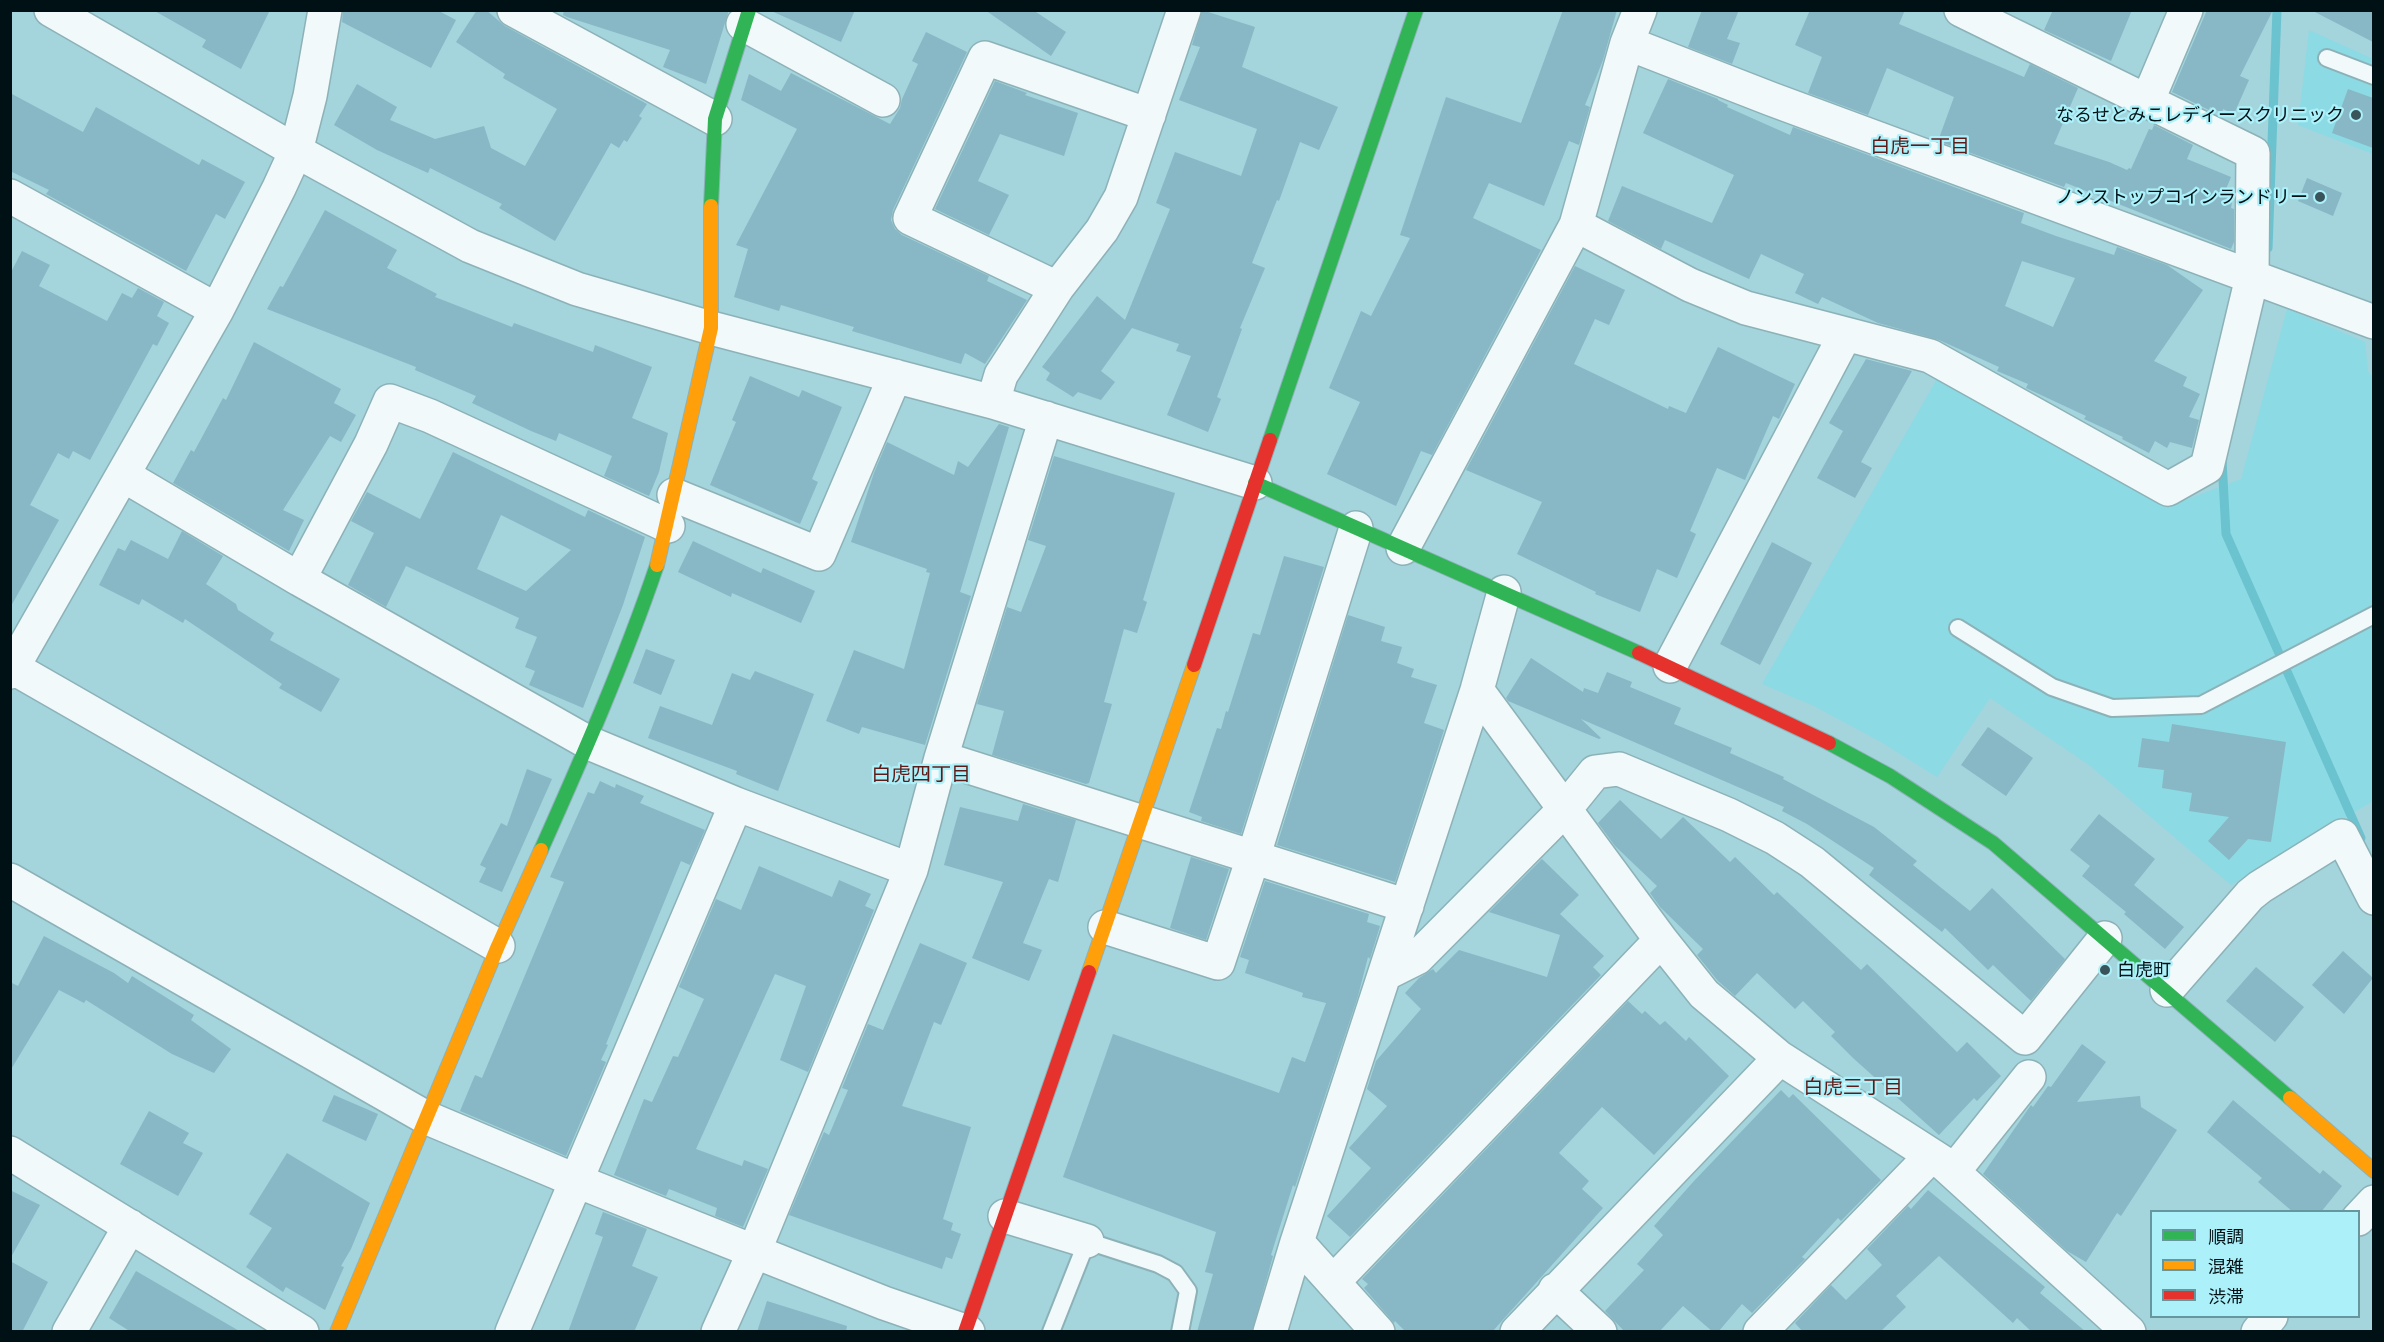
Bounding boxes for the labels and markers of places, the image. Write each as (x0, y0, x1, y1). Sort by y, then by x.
place label: なるせとみこレディースクリニック (2056, 104, 2344, 126)
marker: なるせとみこレディースクリニック (2349, 108, 2363, 122)
place label: ノンストップコインランドリー (2056, 186, 2308, 208)
marker: ノンストップコインランドリー (2313, 190, 2327, 204)
place label: 白虎町 (2117, 959, 2171, 981)
marker: 白虎町 (2098, 963, 2112, 977)

